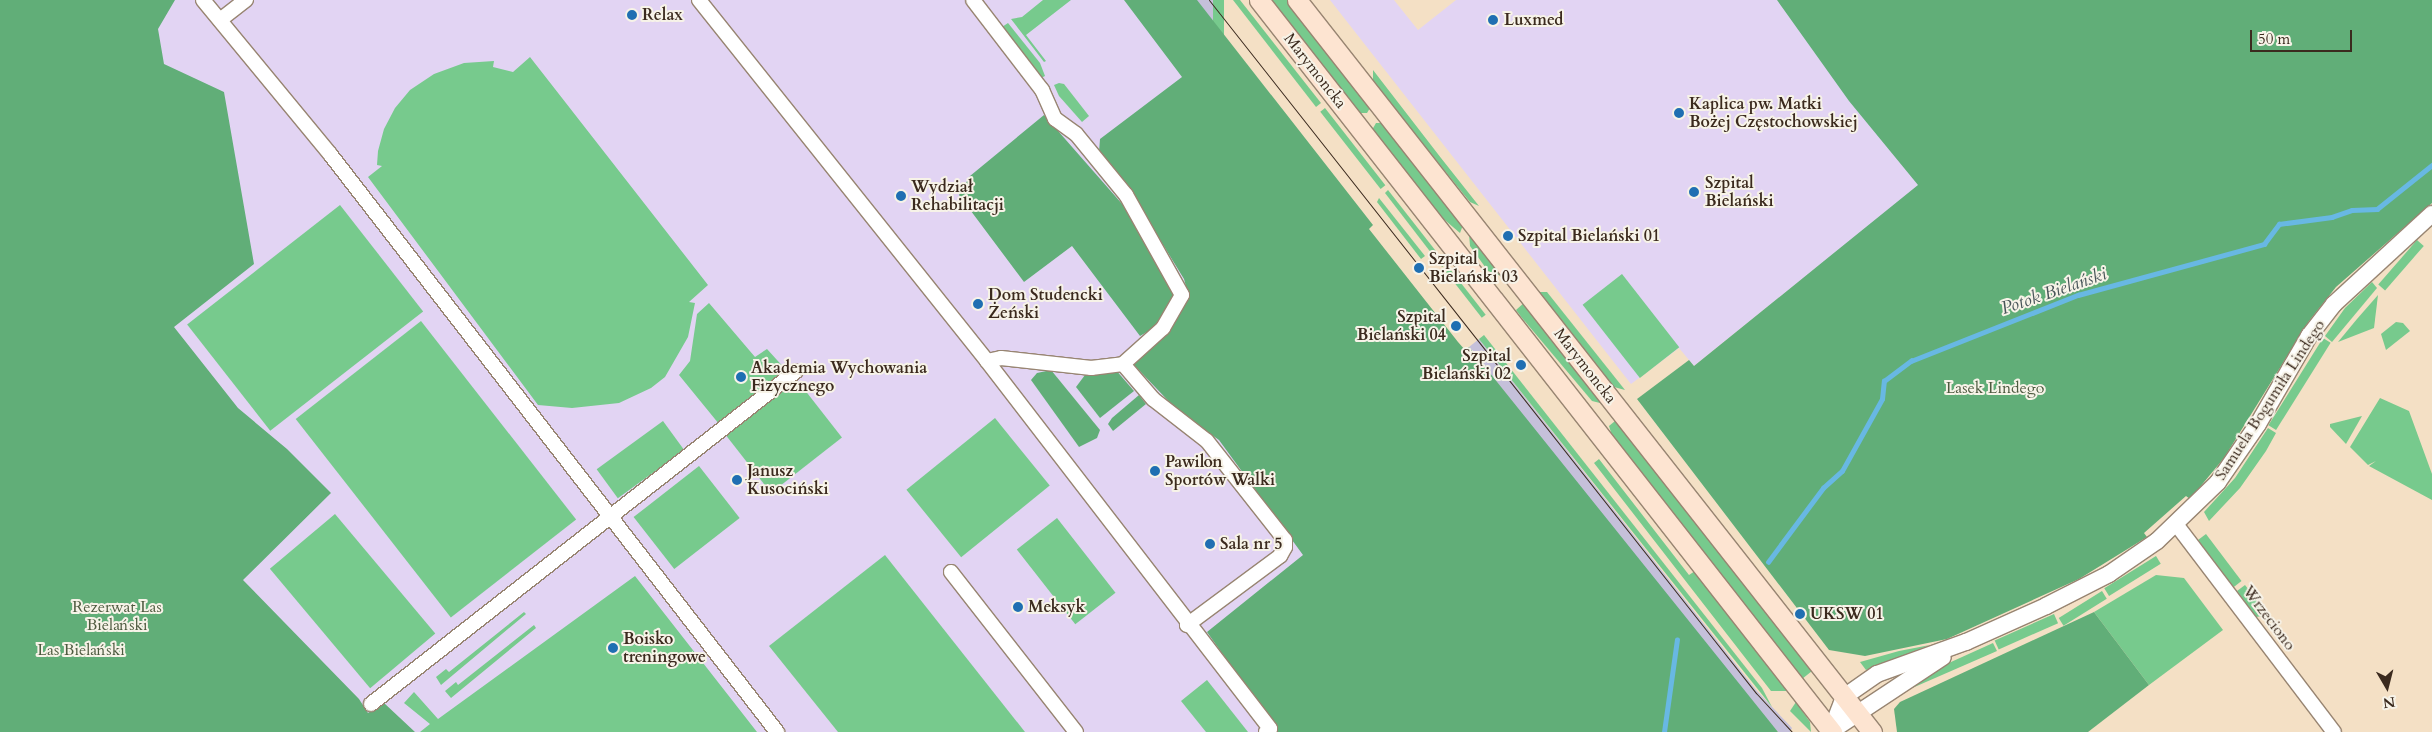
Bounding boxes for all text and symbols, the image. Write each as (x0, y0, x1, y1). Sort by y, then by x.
place label: Relax (642, 5, 683, 25)
marker: Relax (626, 9, 638, 21)
place label: Luxmed (1504, 10, 1563, 30)
marker: Luxmed (1486, 13, 1500, 27)
scale bar (2252, 20, 2354, 52)
text: 50 m (2258, 29, 2290, 49)
street label: Marymoncka (1280, 30, 1350, 112)
place label: Kaplica pw. Matki Bożej Częstochowskiej (1689, 94, 1858, 132)
marker: Kaplica pw. Matki Bożej Częstochowskiej (1673, 107, 1685, 119)
place label: Szpital Bielański (1705, 173, 1773, 211)
place label: Wydział Rehabilitacji (911, 177, 1004, 215)
marker: Szpital Bielański (1687, 185, 1701, 199)
marker: Wydział Rehabilitacji (895, 190, 907, 202)
place label: Szpital Bielański 01 (1518, 226, 1660, 246)
marker: Szpital Bielański 01 (1502, 230, 1514, 242)
place label: Szpital Bielański 03 (1429, 249, 1518, 287)
marker: Szpital Bielański 03 (1413, 262, 1425, 274)
water label: Potok Bielański (1998, 264, 2110, 320)
place label: Dom Studencki Żeński (988, 285, 1103, 323)
marker: Dom Studencki Żeński (972, 298, 984, 310)
place label: Szpital Bielański 04 (1357, 307, 1446, 345)
street label: Samuela Bogumiła Lindego (2211, 316, 2329, 484)
marker: Szpital Bielański 04 (1450, 320, 1462, 332)
street label: Marymoncka (1550, 325, 1620, 407)
place label: Szpital Bielański 02 (1422, 346, 1511, 384)
place label: Akademia Wychowania Fizycznego (751, 358, 927, 396)
marker: Szpital Bielański 02 (1515, 359, 1527, 371)
marker: Akademia Wychowania Fizycznego (735, 371, 747, 383)
park label: Lasek Lindego (1946, 378, 2044, 398)
place label: Pawilon Sportów Walki (1165, 452, 1275, 490)
place label: Janusz Kusociński (747, 461, 829, 499)
marker: Pawilon Sportów Walki (1149, 465, 1161, 477)
marker: Janusz Kusociński (731, 474, 743, 486)
place label: Sala nr 5 (1220, 534, 1283, 554)
marker: Sala nr 5 (1204, 538, 1216, 550)
street label: Wrzeciono (2238, 582, 2300, 654)
park label: Rezerwat Las Bielański (72, 597, 162, 635)
place label: Meksyk (1028, 597, 1086, 617)
marker: Meksyk (1012, 601, 1024, 613)
place label: UKSW 01 (1810, 604, 1884, 624)
marker: UKSW 01 (1794, 608, 1806, 620)
place label: Boisko treningowe (623, 629, 706, 667)
park label: Las Bielański (37, 640, 125, 660)
marker: Boisko treningowe (607, 642, 619, 654)
north arrow (2362, 662, 2412, 712)
text: N (2382, 692, 2396, 713)

